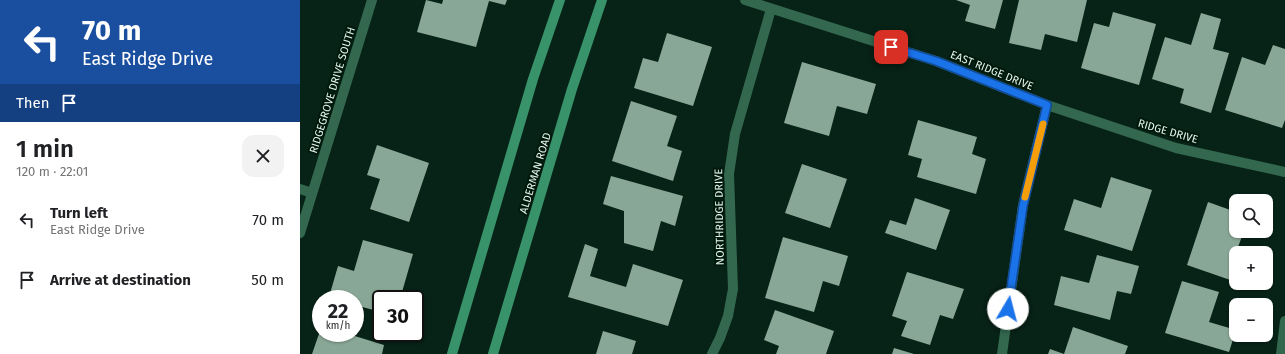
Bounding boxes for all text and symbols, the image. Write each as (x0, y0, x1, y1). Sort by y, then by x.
text: 70 m (82, 14, 141, 47)
icon: left (16, 16, 68, 68)
street label: RIDGEGROVE DRIVE SOUTH (307, 25, 358, 155)
pin (874, 30, 908, 64)
icon: arrive (880, 36, 902, 58)
text: East Ridge Drive (82, 48, 213, 70)
street label: EAST RIDGE DRIVE (948, 48, 1035, 93)
icon: arrive (58, 92, 80, 114)
text: Then (16, 94, 50, 112)
street label: RIDGE DRIVE (1136, 117, 1199, 146)
street label: ALDERMAN ROAD (517, 131, 554, 215)
text: 1 min (16, 135, 74, 163)
button: close (242, 135, 284, 177)
text: 120 m · 22:01 (16, 164, 88, 179)
street label: NORTHRIDGE DRIVE (712, 169, 727, 265)
map controls (1229, 194, 1273, 342)
button: search (1229, 194, 1273, 238)
text: Turn left (50, 204, 108, 222)
icon: left (16, 209, 38, 231)
text: 70 m (252, 211, 284, 229)
text: East Ridge Drive (50, 222, 145, 237)
button: + (1229, 246, 1273, 290)
icon: arrive (16, 269, 38, 291)
text: Arrive at destination (50, 271, 191, 289)
text: 50 m (251, 271, 284, 289)
position arrow (987, 288, 1029, 330)
speed limit sign: 30 (372, 290, 424, 342)
button: − (1229, 298, 1273, 342)
text: 22 (328, 299, 348, 323)
text: km/h (326, 320, 350, 332)

